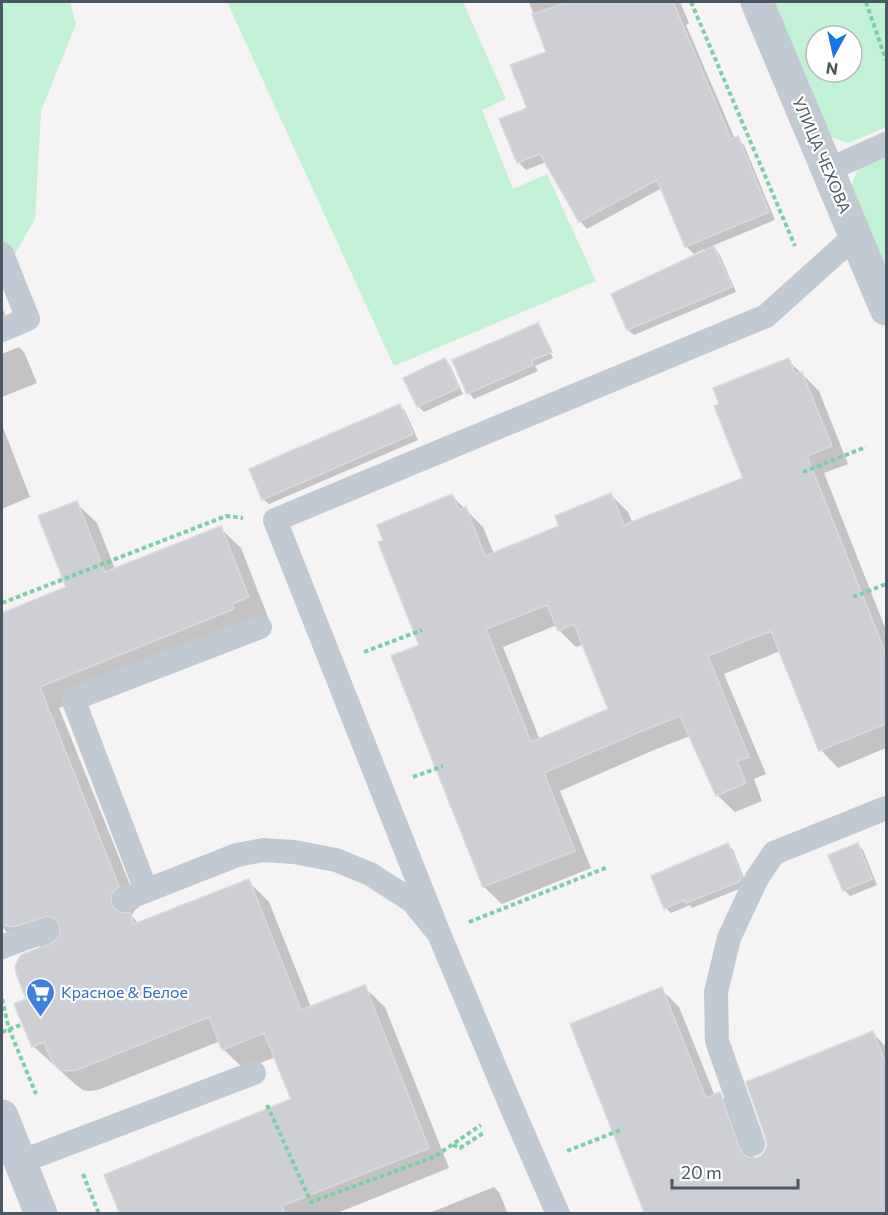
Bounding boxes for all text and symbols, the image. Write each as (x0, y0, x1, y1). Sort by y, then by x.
north arrow (804, 24, 864, 84)
text: N (825, 59, 839, 80)
street label: УЛИЦА ЧЕХОВА (789, 94, 856, 216)
supermarket icon: Красное & Белое (24, 976, 56, 1018)
place label: Красное & Белое (61, 982, 188, 1001)
scale bar (672, 1152, 798, 1190)
text: 20 m (681, 1161, 722, 1183)

